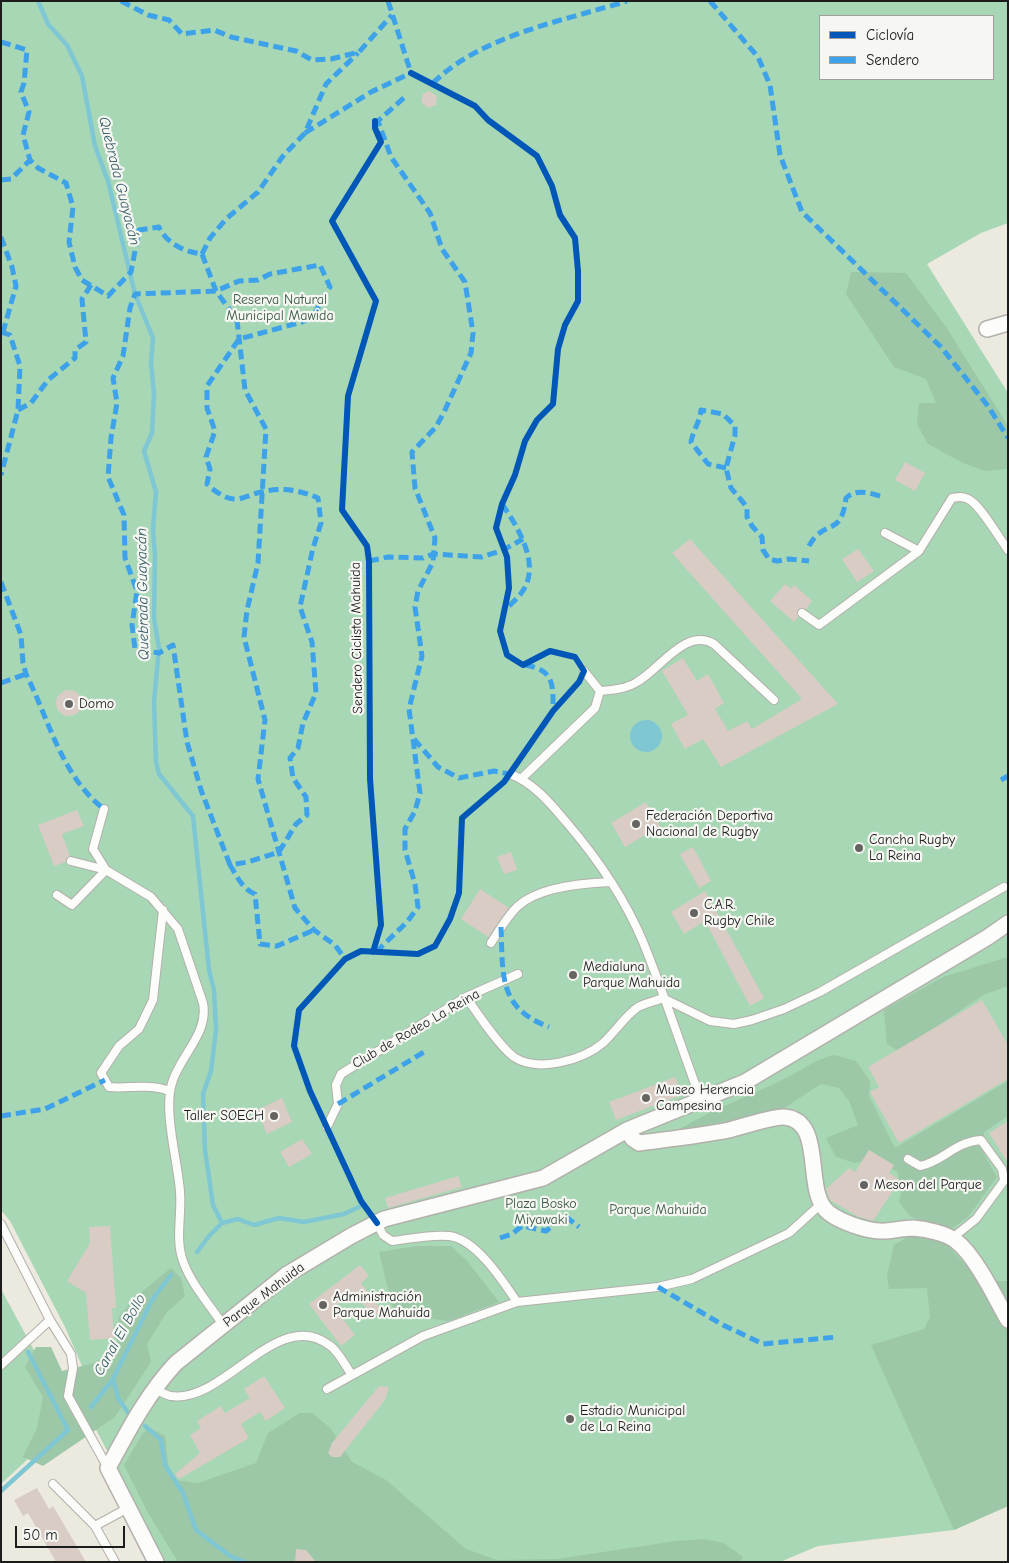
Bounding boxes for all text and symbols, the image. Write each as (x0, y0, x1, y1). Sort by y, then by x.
legend (819, 15, 994, 80)
text: Ciclovía (866, 26, 914, 44)
text: Sendero (866, 51, 919, 69)
water label: Quebrada Guayacán (94, 115, 144, 247)
park label: Reserva Natural Municipal Mawida (226, 292, 334, 324)
water label: Quebrada Guayacán (133, 528, 153, 660)
street label: Sendero Ciclista Mahuida (347, 562, 367, 714)
place label: Domo (79, 696, 114, 712)
marker: Domo (63, 698, 75, 710)
place label: Federación Deportiva Nacional de Rugby (646, 808, 773, 840)
marker: Federación Deportiva Nacional de Rugby (630, 818, 642, 830)
place label: Cancha Rugby La Reina (869, 832, 955, 864)
marker: Cancha Rugby La Reina (853, 842, 865, 854)
place label: C.A.R. Rugby Chile (704, 897, 775, 930)
marker: C.A.R. Rugby Chile (688, 907, 700, 919)
place label: Medialuna Parque Mahuida (583, 959, 680, 992)
marker: Medialuna Parque Mahuida (567, 969, 579, 981)
street label: Club de Rodeo La Reina (349, 986, 483, 1072)
place label: Museo Herencia Campesina (656, 1082, 754, 1114)
marker: Museo Herencia Campesina (640, 1092, 652, 1104)
place label: Taller SOECH (184, 1108, 264, 1124)
marker: Taller SOECH (268, 1110, 280, 1122)
place label: Meson del Parque (874, 1177, 982, 1193)
marker: Meson del Parque (858, 1179, 870, 1191)
park label: Plaza Bosko Miyawaki (505, 1196, 577, 1228)
park label: Parque Mahuida (609, 1202, 707, 1218)
street label: Parque Mahuida (220, 1259, 308, 1331)
place label: Administración Parque Mahuida (333, 1289, 430, 1321)
water label: Canal El Bollo (90, 1291, 150, 1379)
marker: Administración Parque Mahuida (317, 1299, 329, 1311)
place label: Estadio Municipal de La Reina (580, 1403, 685, 1435)
marker: Estadio Municipal de La Reina (564, 1413, 576, 1425)
scale bar (18, 1516, 128, 1548)
text: 50 m (23, 1526, 58, 1544)

